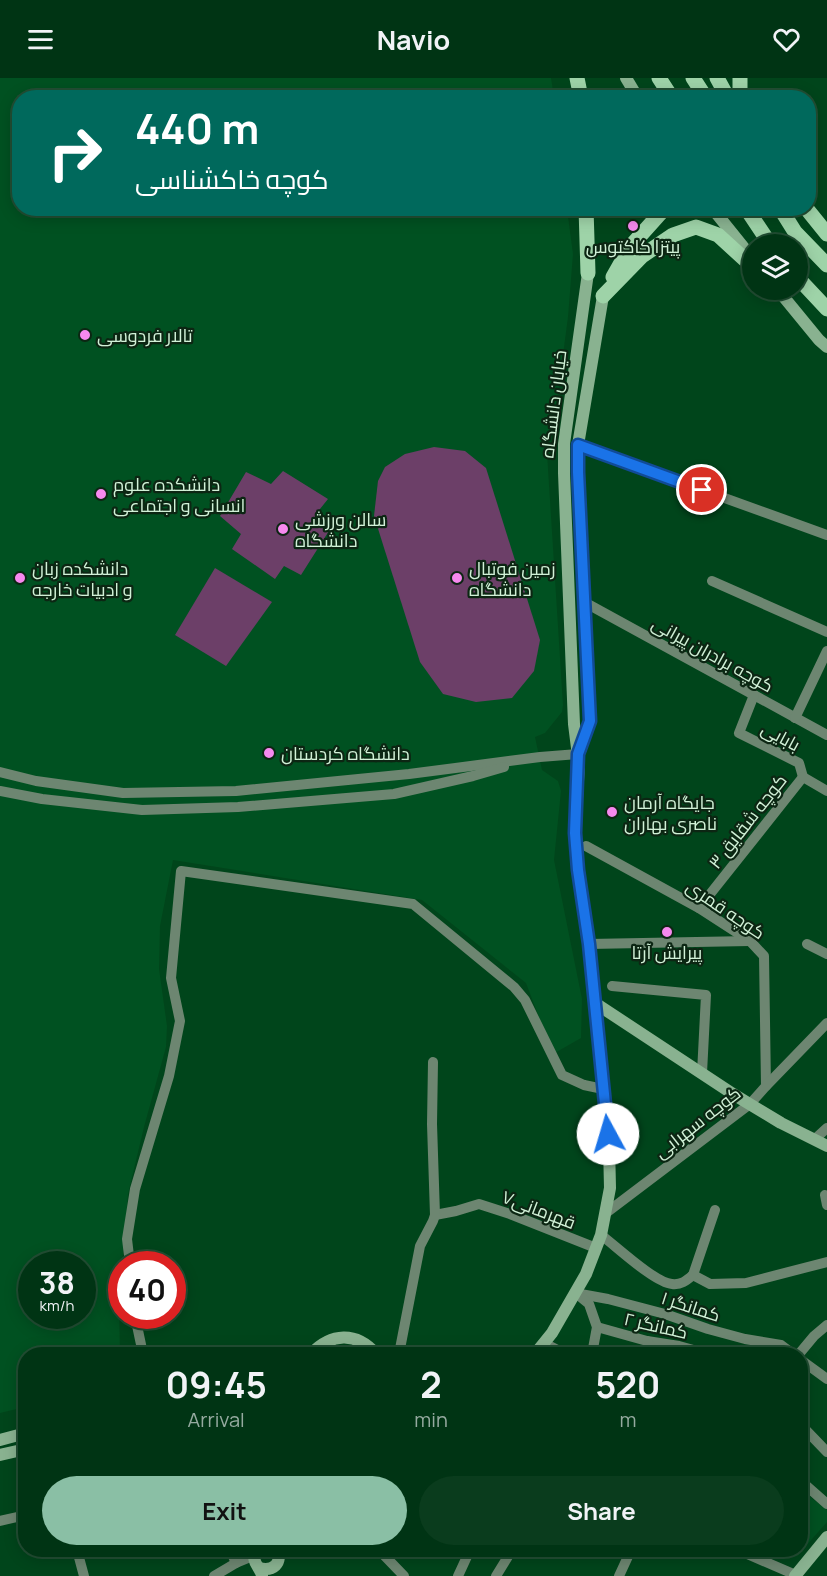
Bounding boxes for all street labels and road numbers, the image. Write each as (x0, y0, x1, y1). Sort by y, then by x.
street label: خیابان دانشگاه (534, 349, 572, 459)
street label: کوچه برادران پیرانی (647, 611, 778, 698)
street label: بابایی (757, 716, 805, 756)
street label: کوچه شقایق ۳ (702, 769, 792, 874)
street label: کوچه قمری (681, 874, 770, 945)
street label: کوچه سهرابی (649, 1081, 746, 1164)
street label: قهرمانی۷ (499, 1184, 579, 1234)
street label: کمانگر ۱ (658, 1285, 724, 1327)
street label: کمانگر ۲ (622, 1306, 690, 1344)

